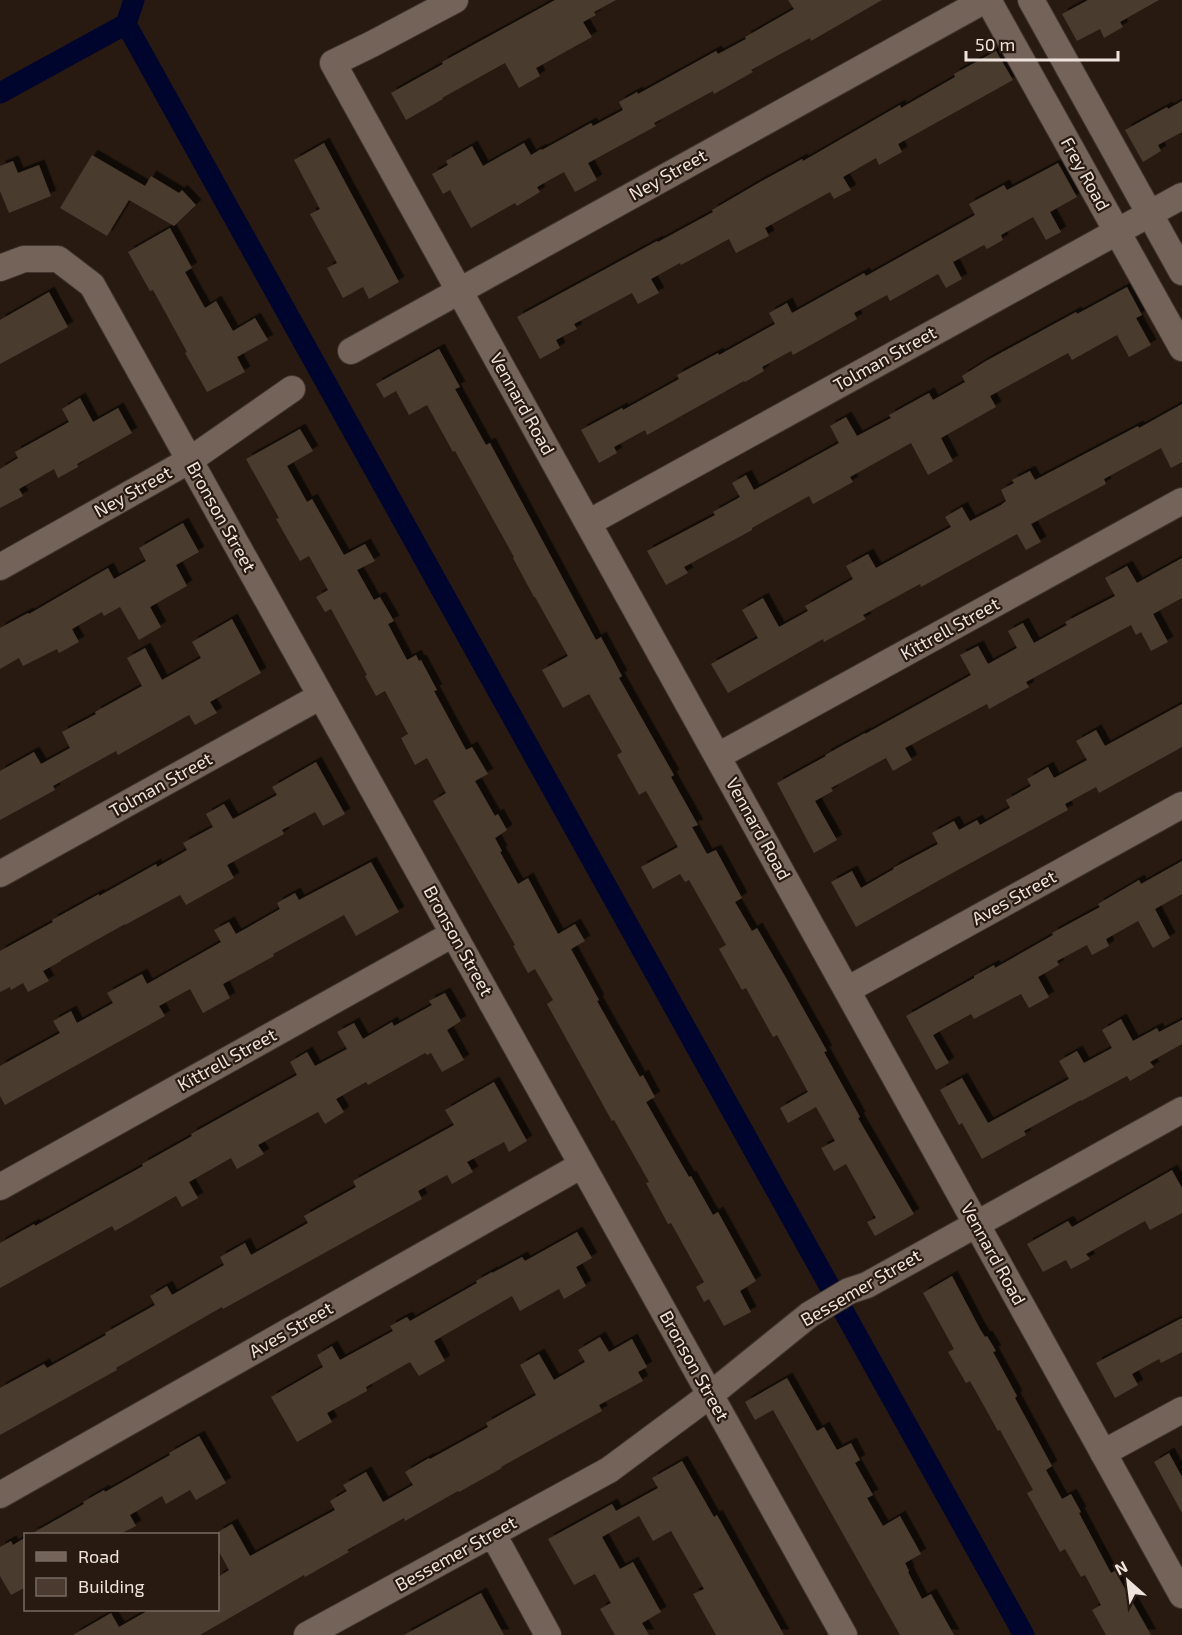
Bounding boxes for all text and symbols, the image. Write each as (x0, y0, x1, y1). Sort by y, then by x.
scale bar (966, 24, 1118, 62)
text: 50 m (975, 33, 1015, 55)
street label: Frey Road (1057, 133, 1115, 214)
street label: Ney Street (625, 144, 710, 204)
street label: Tolman Street (829, 321, 940, 395)
street label: Vennard Road (486, 349, 560, 459)
street label: Bronson Street (183, 458, 261, 576)
street label: Ney Street (90, 461, 175, 521)
street label: Kittrell Street (896, 592, 1003, 664)
street label: Tolman Street (105, 747, 216, 821)
street label: Vennard Road (722, 774, 796, 884)
street label: Aves Street (967, 865, 1060, 929)
street label: Bronson Street (420, 882, 498, 1000)
street label: Kittrell Street (173, 1023, 280, 1095)
street label: Vennard Road (957, 1199, 1031, 1309)
street label: Bessemer Street (797, 1244, 925, 1330)
street label: Aves Street (245, 1296, 336, 1362)
street label: Bronson Street (656, 1307, 734, 1425)
street label: Bessemer Street (391, 1511, 520, 1595)
legend (24, 1533, 219, 1611)
text: Road (78, 1545, 119, 1567)
north arrow (1098, 1551, 1158, 1611)
text: N (1111, 1556, 1130, 1578)
text: Building (78, 1575, 145, 1597)

